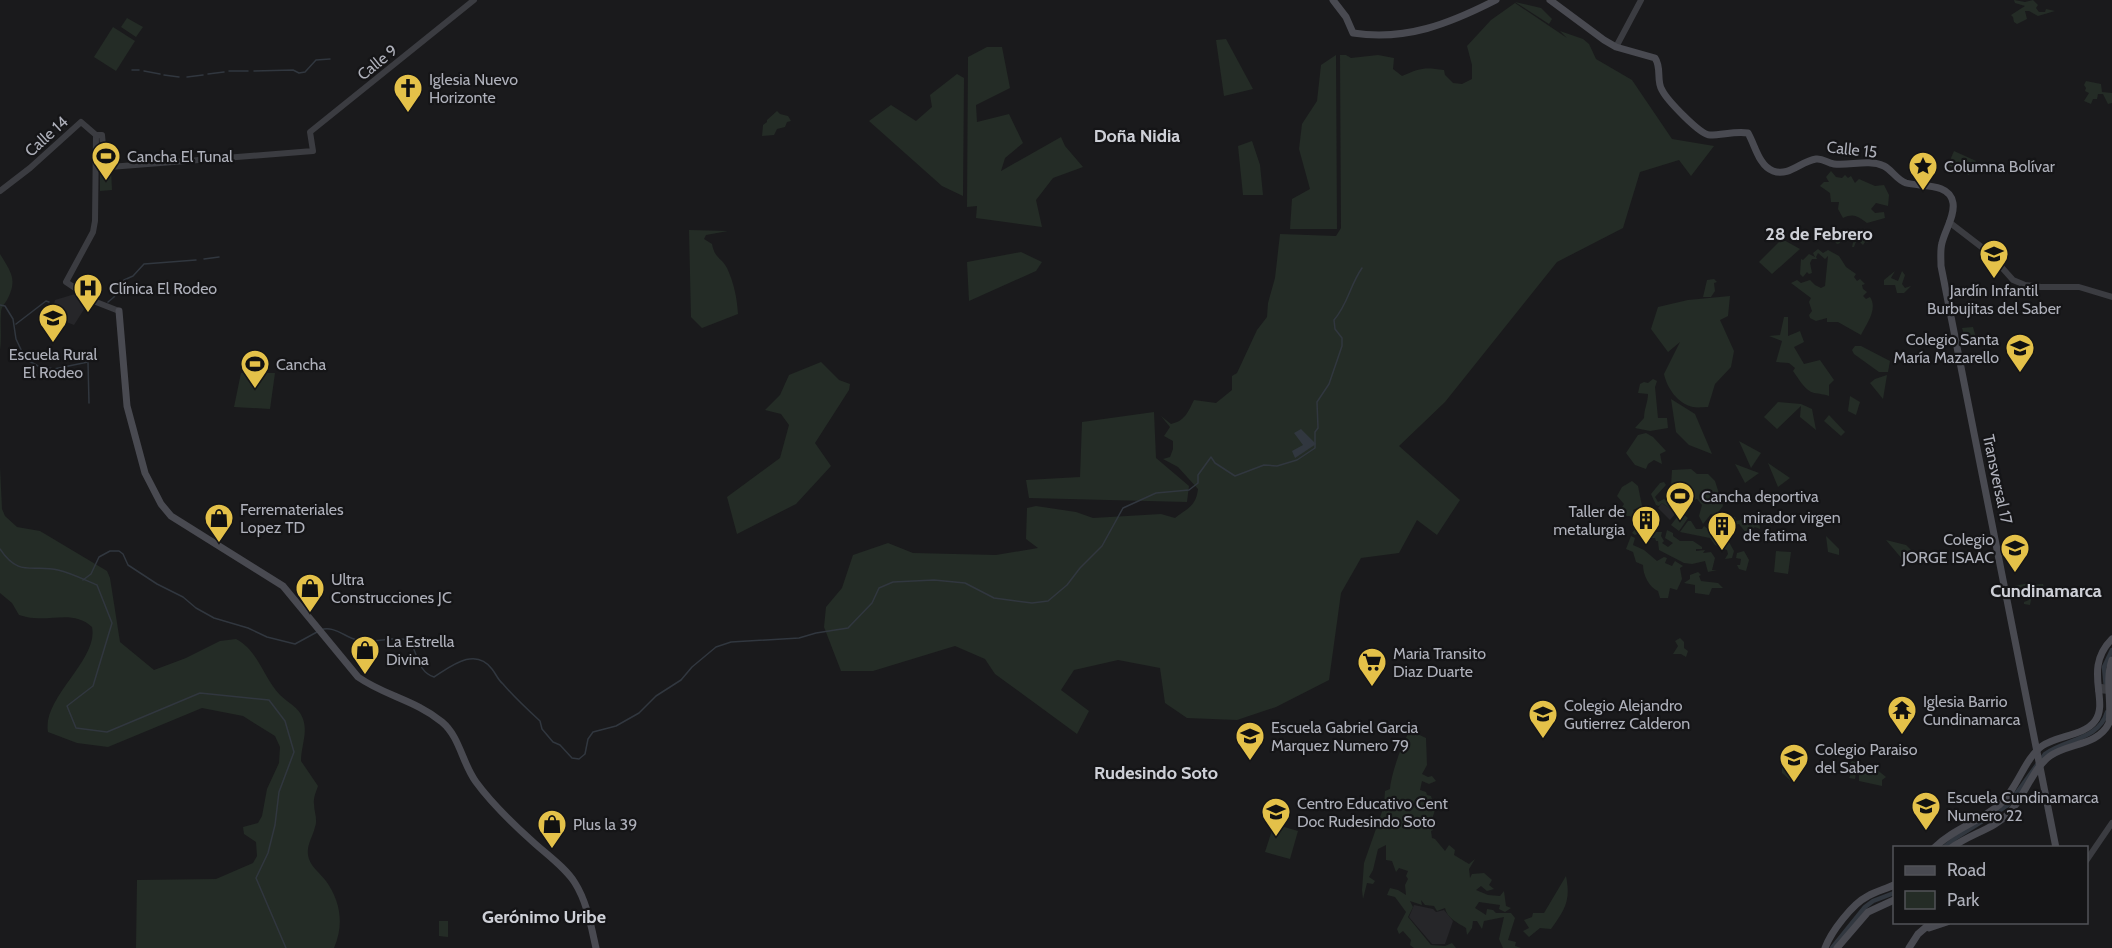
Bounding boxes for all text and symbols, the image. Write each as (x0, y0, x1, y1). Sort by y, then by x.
street label: Calle 9 (354, 41, 401, 84)
place label: Iglesia Nuevo Horizonte (429, 70, 518, 107)
church icon: Iglesia Nuevo Horizonte (392, 72, 424, 114)
street label: Calle 14 (21, 112, 72, 161)
district label: Doña Nidia (1094, 125, 1180, 147)
street label: Calle 15 (1826, 137, 1878, 162)
sports icon: Cancha El Tunal (90, 140, 122, 182)
place label: Cancha El Tunal (127, 147, 233, 166)
place icon: Columna Bolívar (1907, 150, 1939, 192)
place label: Columna Bolívar (1944, 157, 2056, 176)
district label: 28 de Febrero (1765, 223, 1873, 245)
school or university icon: Jardín Infantil Burbujitas del Saber (1978, 238, 2010, 280)
hospital icon: Clínica El Rodeo (72, 272, 104, 314)
place label: Clínica El Rodeo (109, 279, 217, 298)
place label: Jardín Infantil Burbujitas del Saber (1927, 281, 2062, 318)
school or university icon: Escuela Rural El Rodeo (37, 302, 69, 344)
place label: Colegio Santa María Mazarello (1894, 330, 1999, 367)
school or university icon: Colegio Santa María Mazarello (2004, 332, 2036, 374)
place label: Escuela Rural El Rodeo (9, 345, 97, 382)
sports icon: Cancha (239, 348, 271, 390)
place label: Cancha (276, 355, 326, 374)
street label: Transversal 17 (1979, 433, 2016, 526)
sports icon: Cancha deportiva (1664, 480, 1696, 522)
place label: Cancha deportiva (1701, 487, 1819, 506)
place label: Ferremateriales Lopez TD (240, 500, 344, 537)
shop icon: Ferremateriales Lopez TD (203, 502, 235, 544)
place label: Taller de metalurgia (1553, 502, 1625, 539)
building icon: Taller de metalurgia (1630, 504, 1662, 546)
place label: mirador virgen de fatima (1743, 508, 1841, 545)
building icon: mirador virgen de fatima (1706, 510, 1738, 552)
place label: Colegio JORGE ISAAC (1901, 530, 1994, 567)
school or university icon: Colegio JORGE ISAAC (1999, 532, 2031, 574)
place label: Ultra Construcciones JC (331, 570, 452, 607)
shop icon: Ultra Construcciones JC (294, 572, 326, 614)
district label: Cundinamarca (1990, 580, 2102, 602)
place label: La Estrella Divina (386, 632, 455, 669)
shop icon: La Estrella Divina (349, 634, 381, 676)
place label: Maria Transito Diaz Duarte (1393, 644, 1486, 681)
supermarket icon: Maria Transito Diaz Duarte (1356, 646, 1388, 688)
place label: Iglesia Barrio Cundinamarca (1923, 692, 2021, 729)
temple icon: Iglesia Barrio Cundinamarca (1886, 694, 1918, 736)
place label: Colegio Alejandro Gutierrez Calderon (1564, 696, 1690, 733)
school or university icon: Colegio Alejandro Gutierrez Calderon (1527, 698, 1559, 740)
place label: Escuela Gabriel Garcia Marquez Numero 79 (1271, 718, 1419, 755)
school or university icon: Escuela Gabriel Garcia Marquez Numero 79 (1234, 720, 1266, 762)
place label: Colegio Paraiso del Saber (1815, 740, 1918, 777)
school or university icon: Colegio Paraiso del Saber (1778, 742, 1810, 784)
district label: Rudesindo Soto (1094, 762, 1218, 784)
place label: Escuela Cundinamarca Numero 22 (1947, 788, 2099, 825)
school or university icon: Escuela Cundinamarca Numero 22 (1910, 790, 1942, 832)
place label: Centro Educativo Cent Doc Rudesindo Soto (1297, 794, 1448, 831)
school or university icon: Centro Educativo Cent Doc Rudesindo Soto (1260, 796, 1292, 838)
shop icon: Plus la 39 (536, 808, 568, 850)
place label: Plus la 39 (573, 815, 637, 834)
legend (1893, 846, 2088, 924)
text: Road (1947, 859, 1986, 881)
text: Park (1947, 889, 1980, 911)
district label: Gerónimo Uribe (482, 906, 606, 928)

